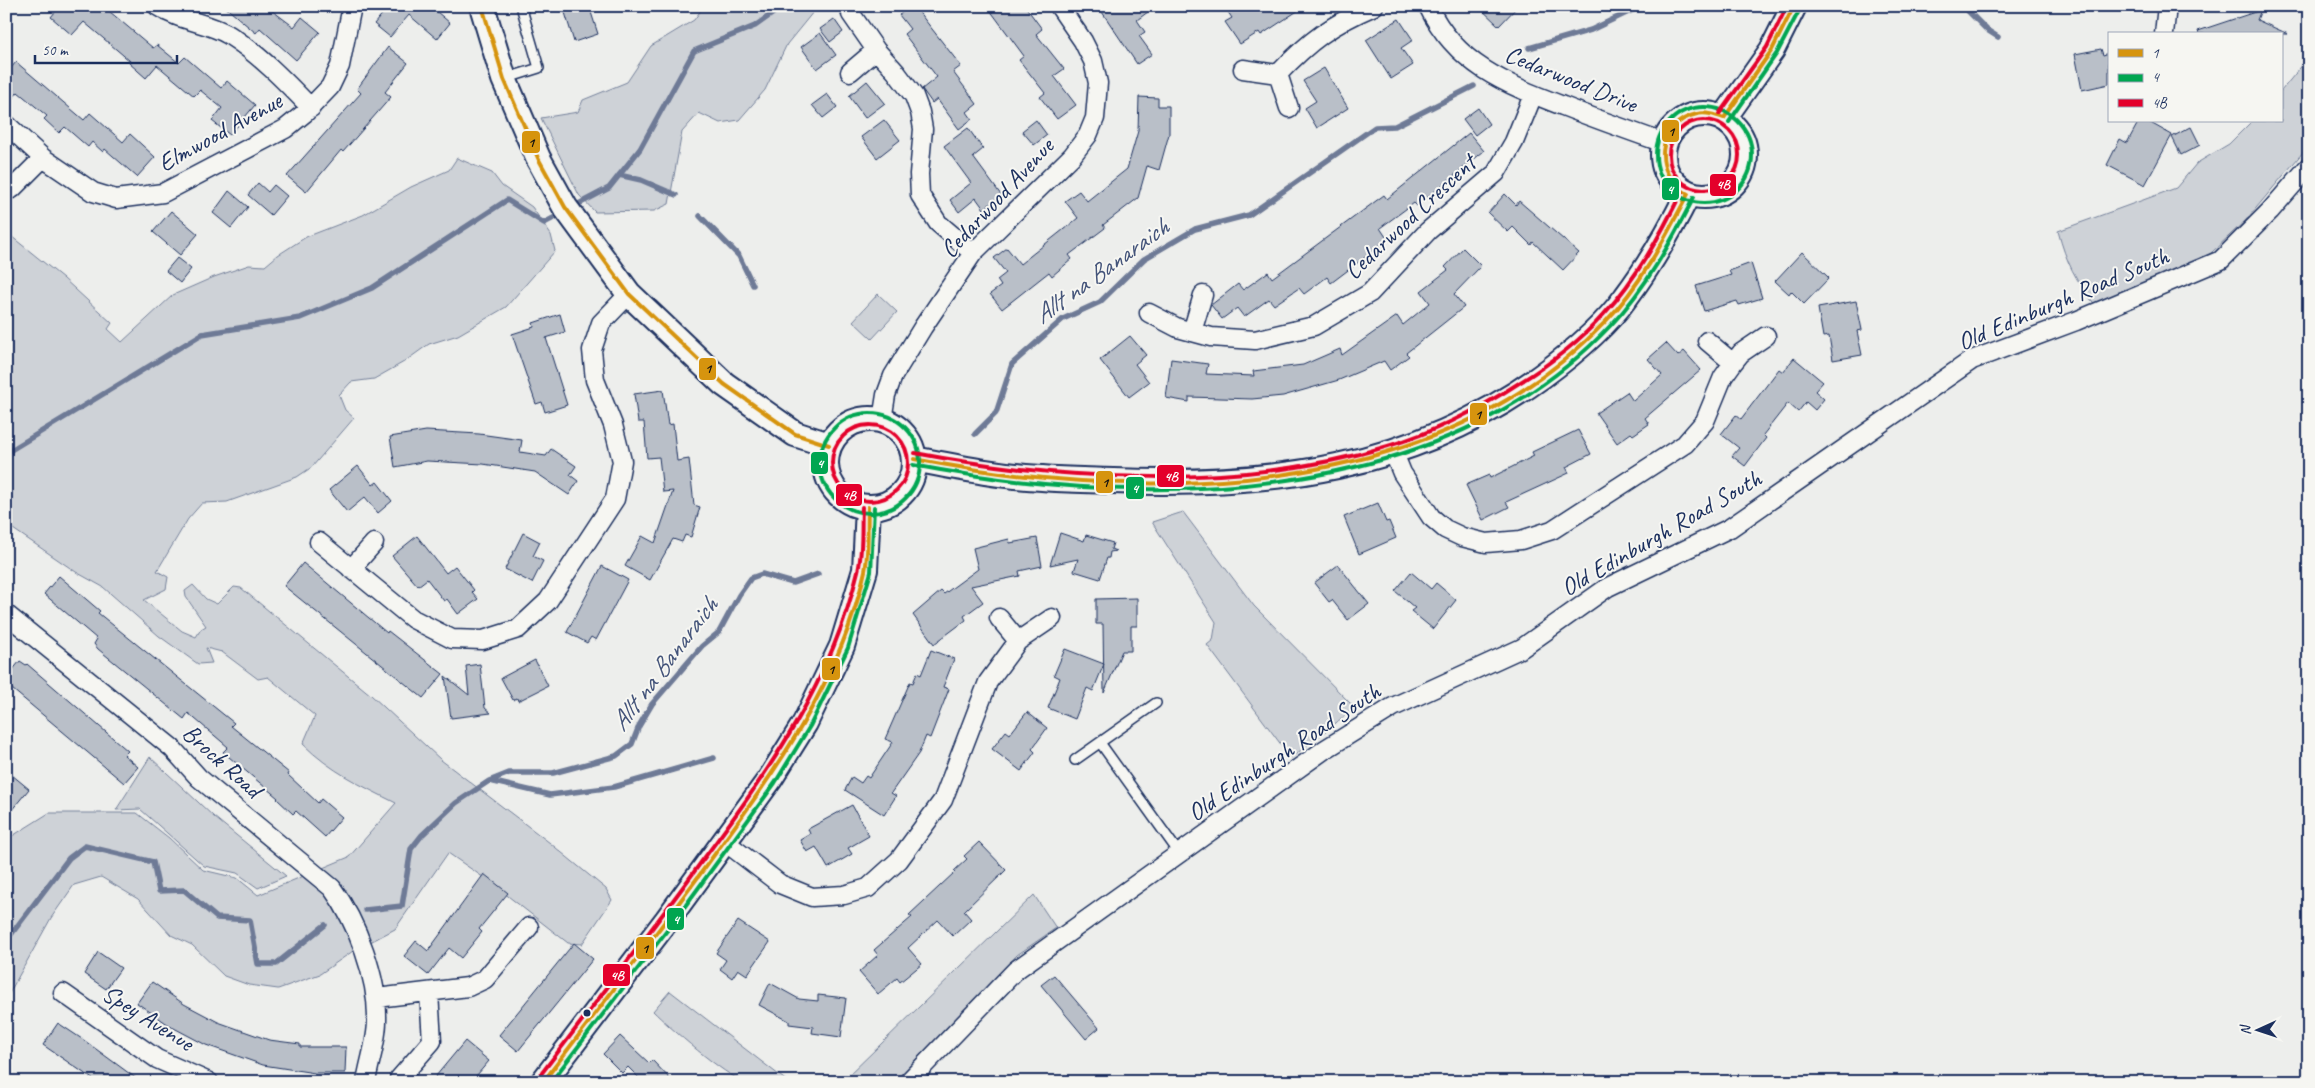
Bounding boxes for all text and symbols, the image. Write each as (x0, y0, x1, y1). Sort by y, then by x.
scale bar (35, 32, 178, 64)
legend (2108, 32, 2282, 122)
street label: Cedarwood Drive (1500, 38, 1644, 121)
text: 50 m (42, 41, 69, 60)
text: 1 (2152, 44, 2160, 63)
text: 4 (2152, 68, 2160, 87)
street label: Elmwood Avenue (152, 84, 289, 179)
text: 4B (2152, 94, 2168, 113)
line badge: 1 (1661, 119, 1680, 143)
text: 1 (1668, 123, 1676, 140)
line badge: 1 (521, 130, 541, 154)
street label: Cedarwood Avenue (933, 130, 1062, 265)
text: 1 (528, 134, 536, 151)
street label: Cedarwood Crescent (1337, 145, 1486, 286)
line badge: 4B (1709, 173, 1737, 197)
text: 4B (1716, 176, 1731, 193)
line badge: 4 (1661, 177, 1680, 201)
text: 4 (1667, 181, 1675, 198)
water label: Allt na Banaraich (1027, 210, 1177, 331)
street label: Old Edinburgh Road South (1953, 239, 2175, 358)
line badge: 1 (698, 357, 717, 381)
text: 1 (705, 360, 713, 377)
line badge: 1 (1469, 402, 1488, 426)
text: 1 (1475, 406, 1483, 423)
line badge: 4 (810, 451, 829, 475)
text: 4 (817, 455, 825, 472)
street label: Old Edinburgh Road South (1555, 462, 1768, 603)
line badge: 4B (1156, 464, 1185, 488)
text: 4B (1164, 468, 1179, 485)
line badge: 1 (1095, 470, 1114, 494)
text: 1 (1102, 474, 1110, 491)
line badge: 4 (1125, 476, 1145, 500)
text: 4 (1132, 480, 1140, 497)
line badge: 4B (835, 483, 863, 507)
text: 4B (842, 487, 857, 504)
water label: Allt na Banaraich (603, 589, 726, 737)
line badge: 1 (821, 657, 841, 681)
text: 1 (828, 661, 836, 678)
street label: Old Edinburgh Road South (1181, 675, 1388, 829)
street label: Brock Road (176, 717, 272, 808)
line badge: 4 (666, 907, 685, 931)
text: 4 (673, 911, 681, 928)
line badge: 1 (635, 936, 655, 960)
text: 1 (642, 940, 650, 957)
line badge: 4B (602, 963, 631, 987)
text: 4B (610, 967, 625, 984)
street label: Spey Avenue (96, 977, 201, 1060)
north arrow (2232, 1006, 2282, 1056)
unlabelled marker (582, 1008, 592, 1018)
text: N (2237, 1024, 2254, 1035)

